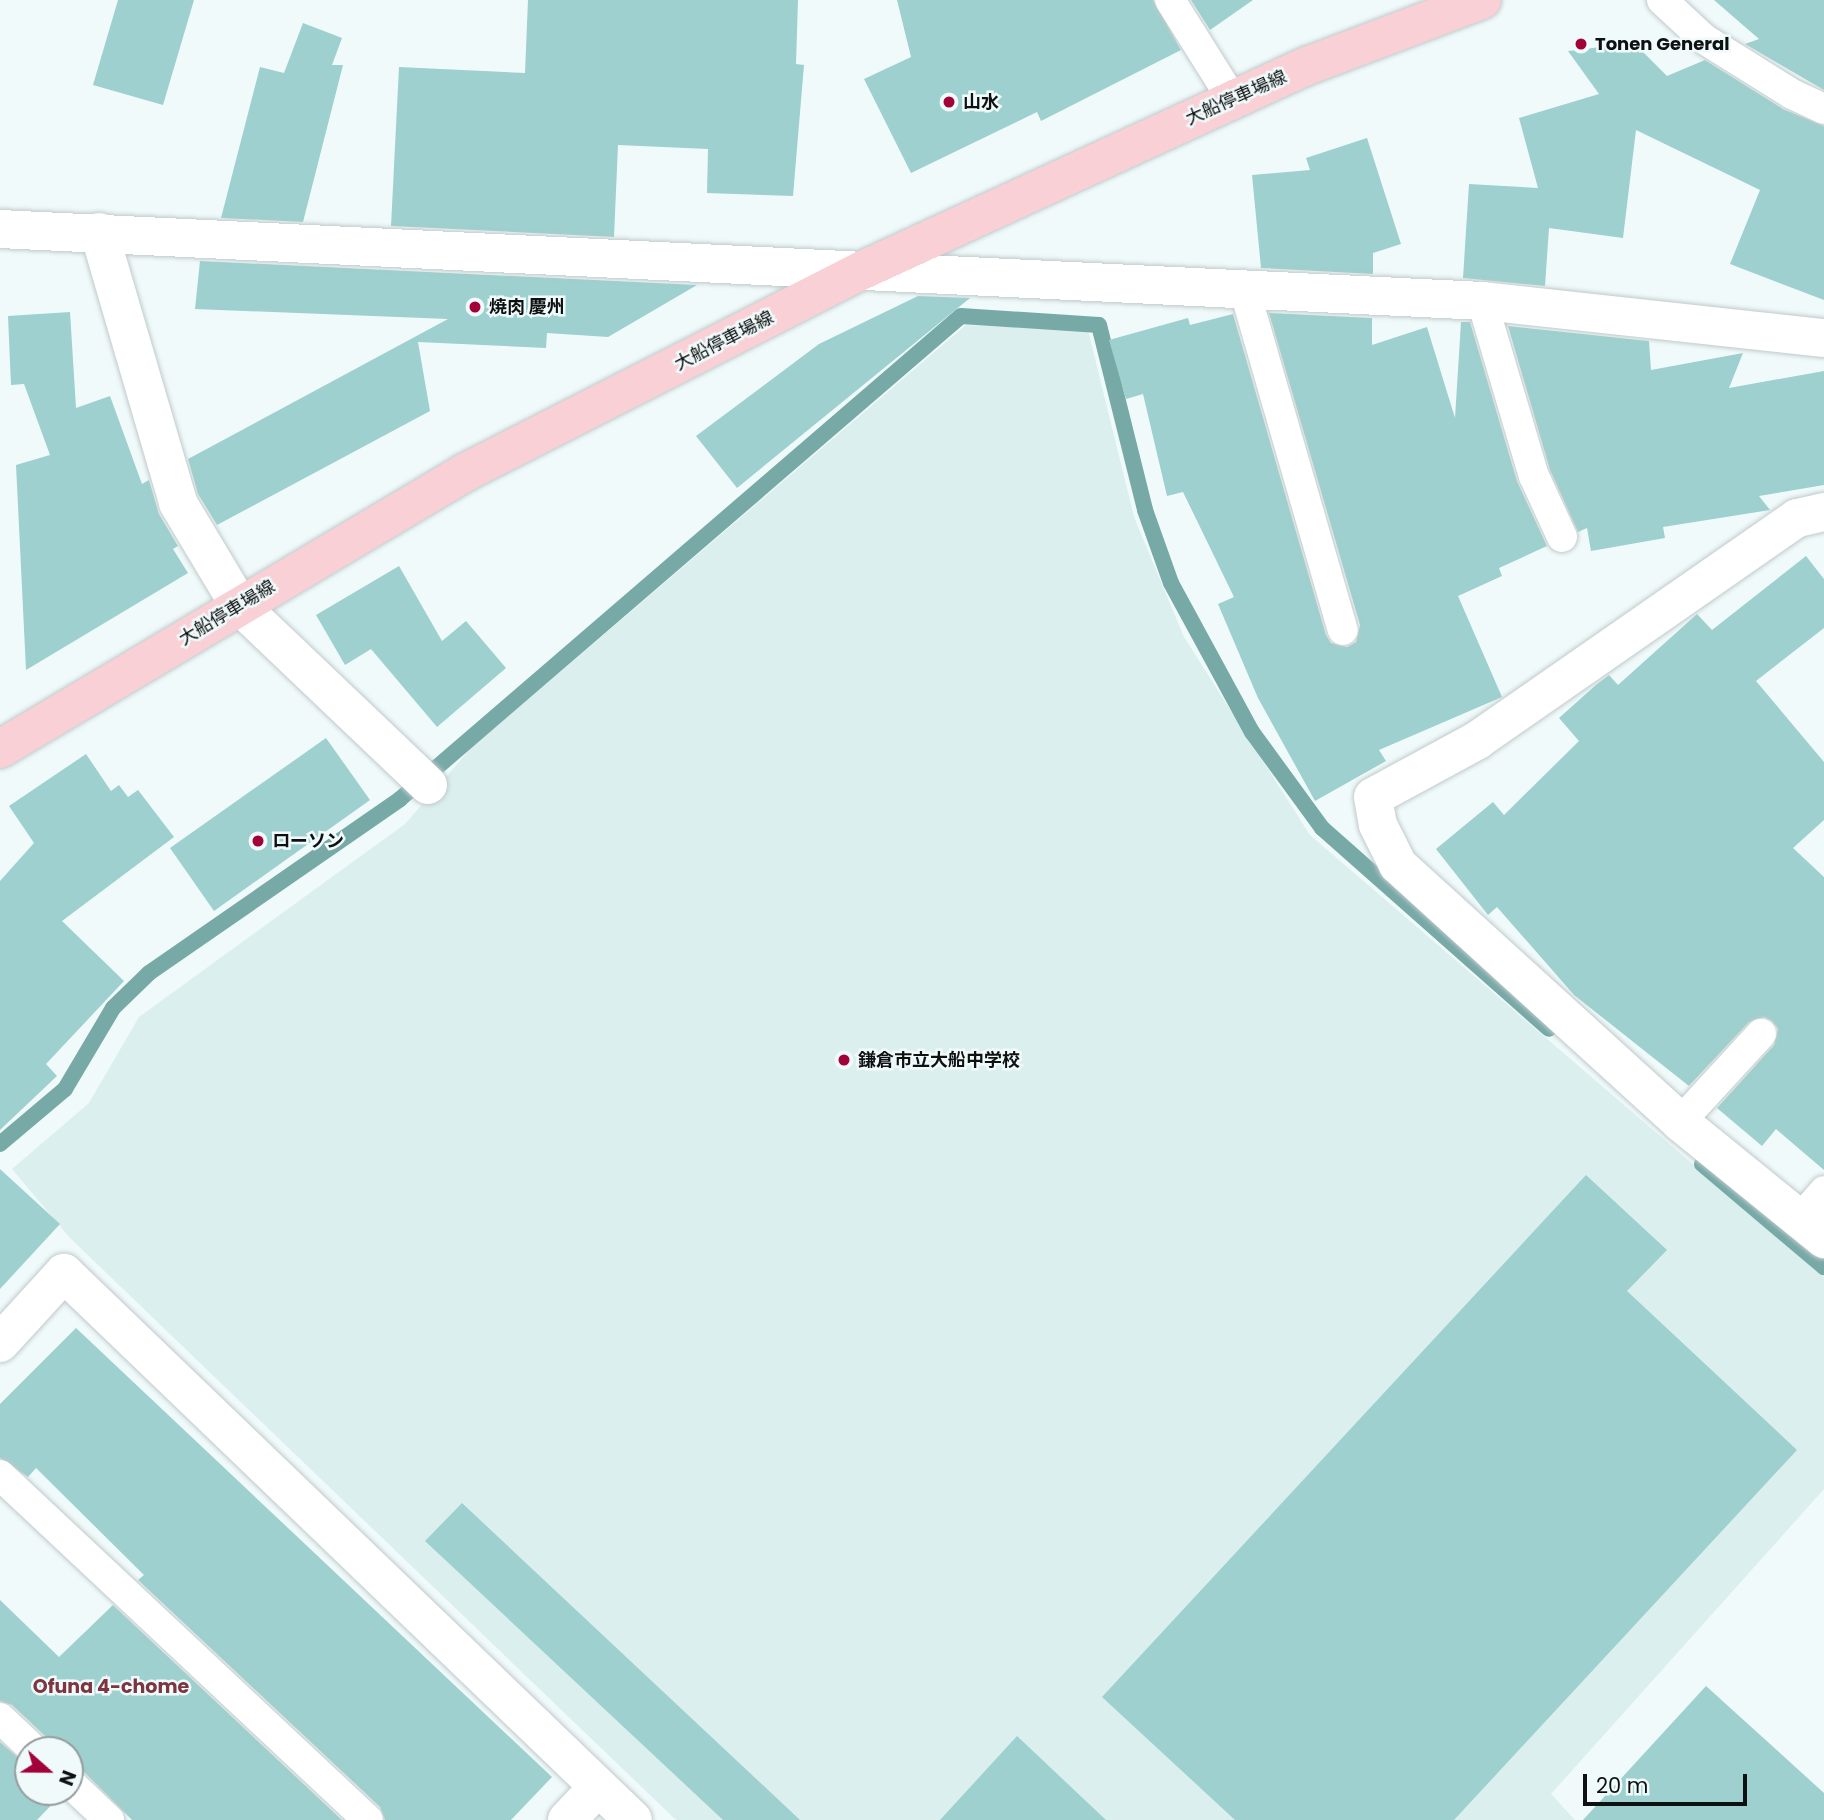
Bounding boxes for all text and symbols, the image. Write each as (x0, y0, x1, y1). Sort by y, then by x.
place label: Tonen General (1595, 33, 1730, 55)
marker: Tonen General (1573, 36, 1589, 52)
street label: 大船停車場線 (1182, 66, 1290, 130)
place label: 山水 (963, 91, 999, 113)
marker: 山水 (941, 94, 957, 110)
place label: 焼肉 慶州 (489, 296, 565, 318)
marker: 焼肉 慶州 (467, 299, 483, 315)
street label: 大船停車場線 (671, 307, 777, 375)
street label: 大船停車場線 (175, 576, 279, 650)
place label: ローソン (272, 830, 344, 852)
marker: ローソン (250, 833, 266, 849)
place label: 鎌倉市立大船中学校 (858, 1049, 1020, 1071)
marker: 鎌倉市立大船中学校 (836, 1052, 852, 1068)
district label: Ofuna 4-chome (33, 1676, 189, 1698)
north arrow (14, 1736, 84, 1806)
scale bar (1586, 1760, 1750, 1804)
text: N (52, 1766, 82, 1789)
text: 20 m (1596, 1771, 1649, 1800)

